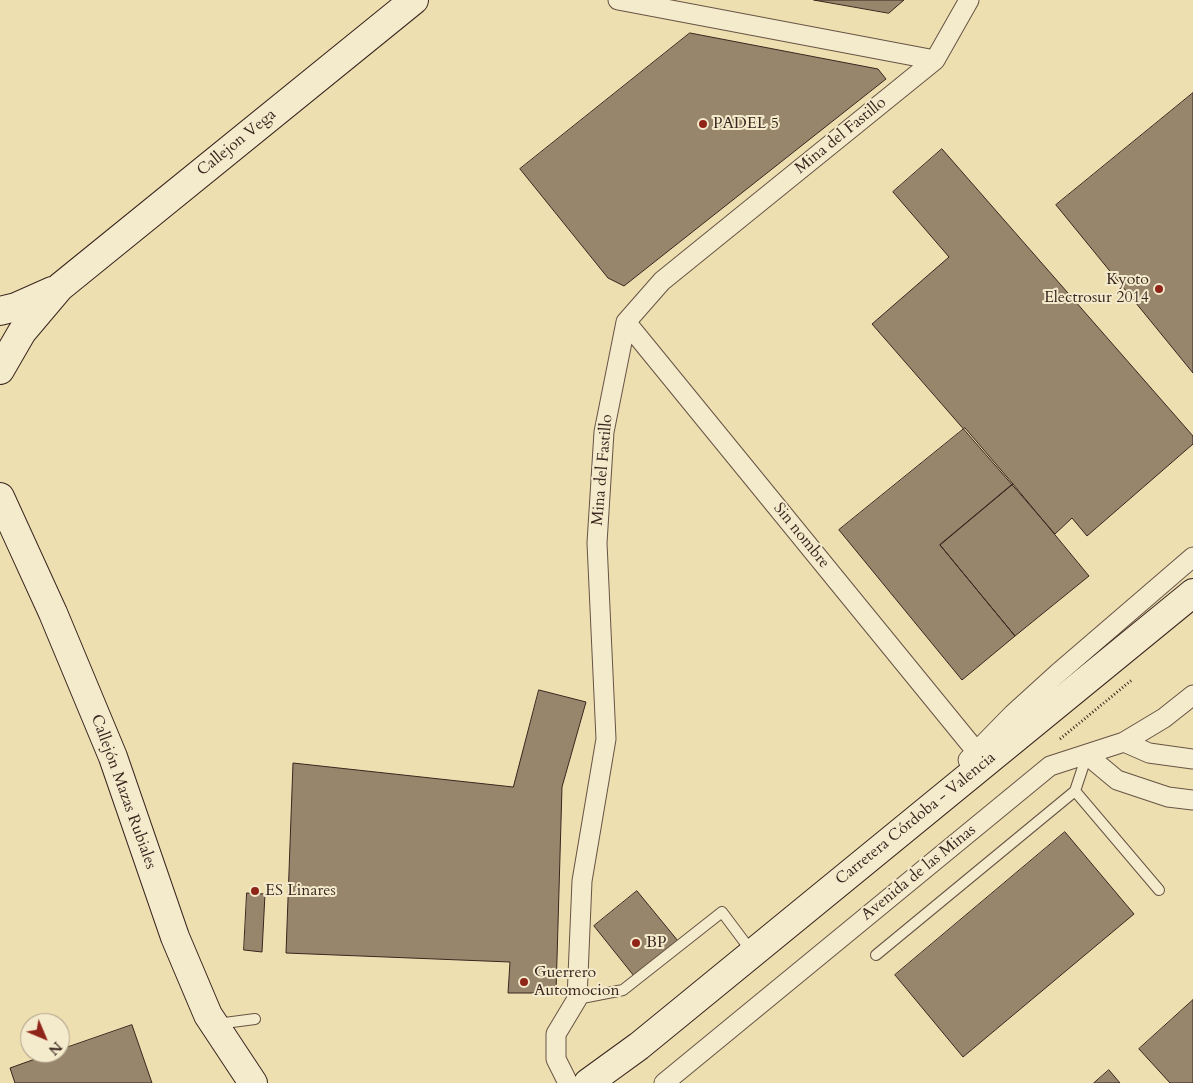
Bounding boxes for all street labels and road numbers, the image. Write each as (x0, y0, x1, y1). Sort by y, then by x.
street label: Mina del Fastillo (792, 93, 890, 179)
street label: Callejon Vega (194, 105, 280, 181)
street label: Mina del Fastillo (589, 414, 617, 526)
street label: Sin nombre (769, 499, 833, 573)
street label: Callejón Mazas Rubiales (86, 712, 160, 872)
street label: Carretera Córdoba - Valencia (832, 748, 1000, 890)
street label: Avenida de las Minas (858, 821, 980, 925)

